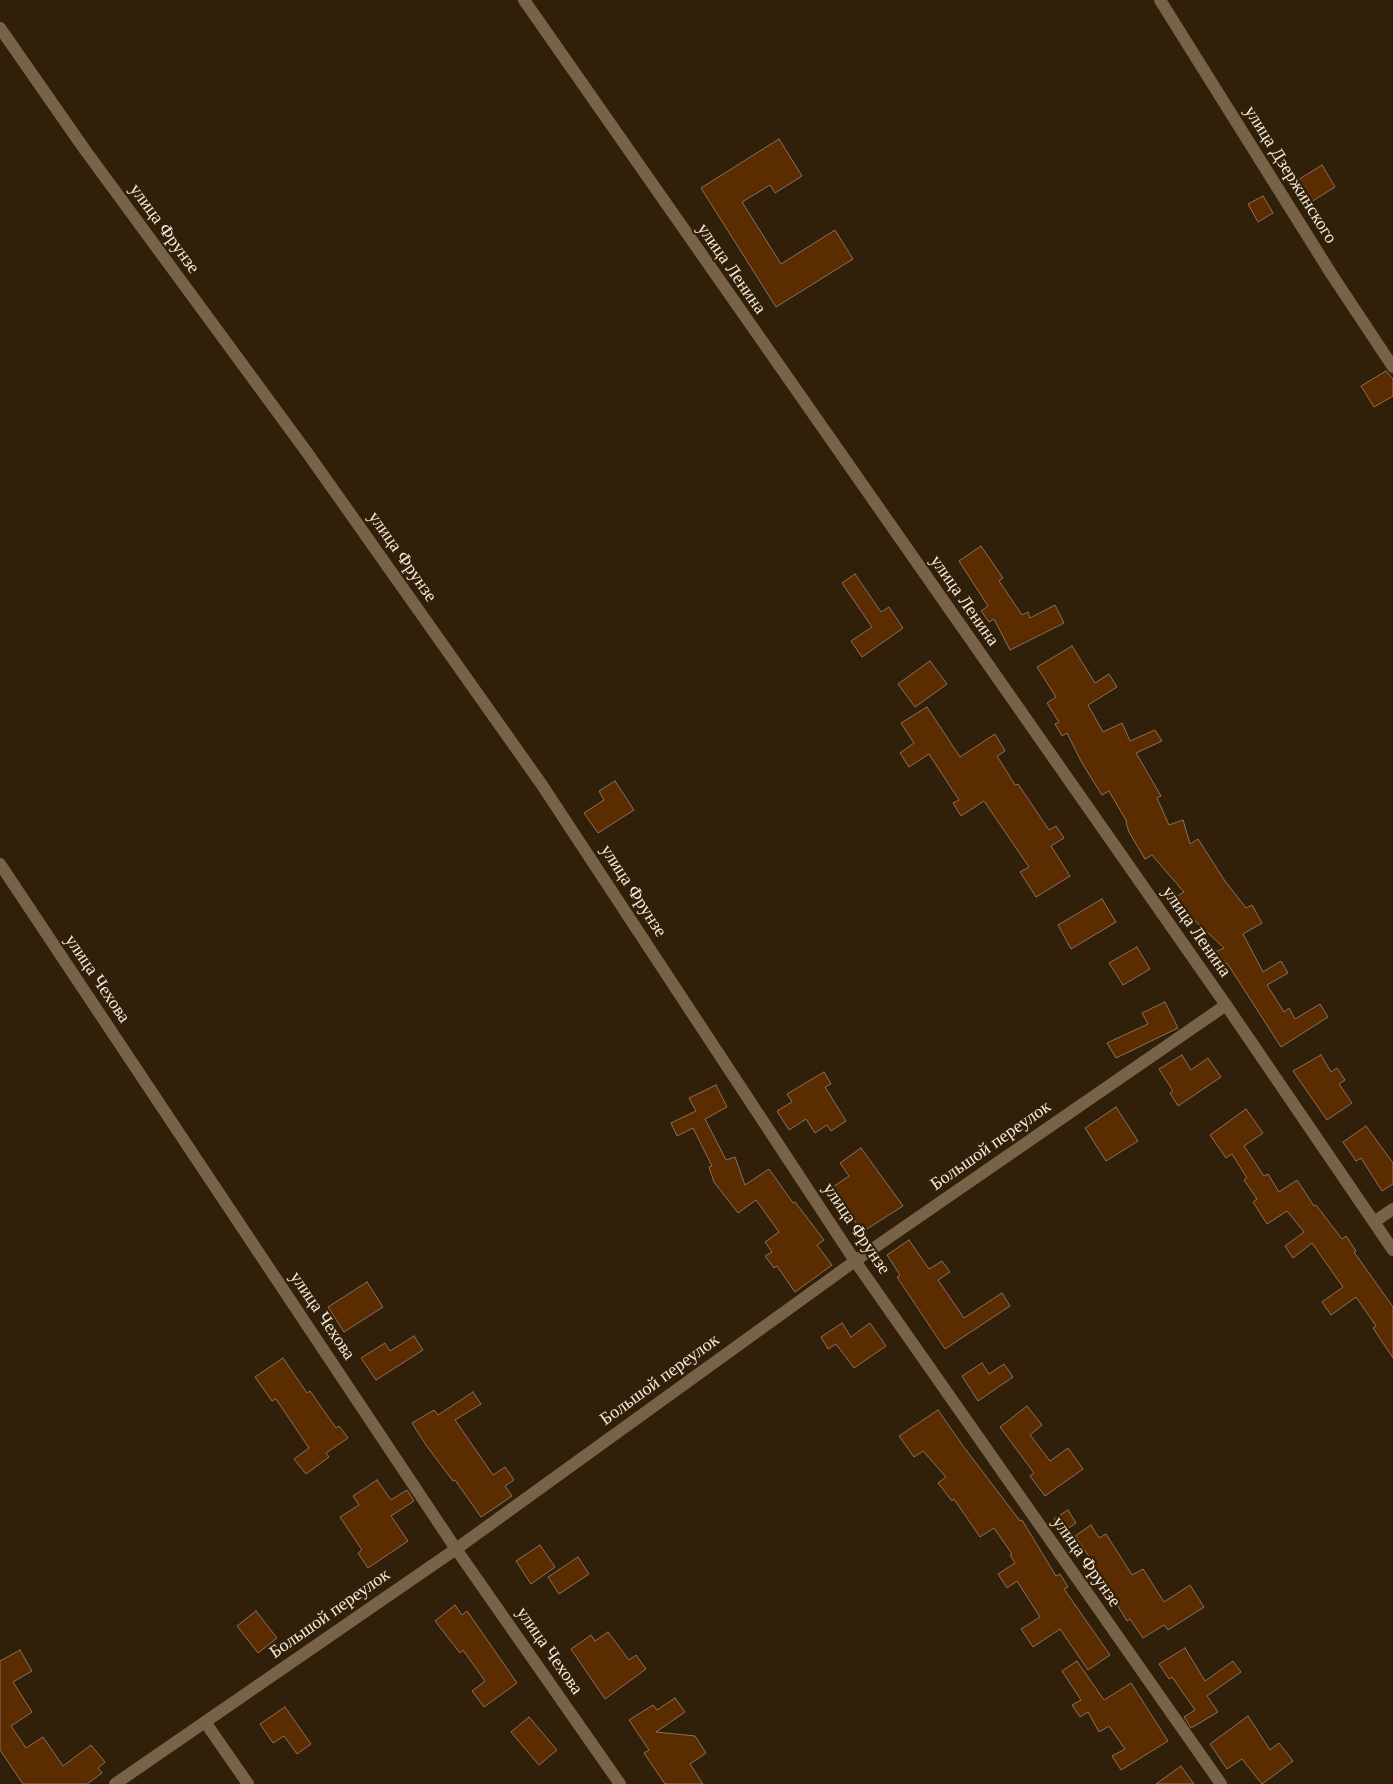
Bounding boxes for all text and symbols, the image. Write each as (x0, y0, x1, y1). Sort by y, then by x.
street label: улица Дзержинского (1239, 102, 1341, 248)
street label: улица Фрунзе (124, 180, 204, 278)
street label: улица Ленина (692, 219, 770, 319)
street label: улица Фрунзе (363, 508, 441, 606)
street label: улица Ленина (925, 551, 1003, 651)
street label: улица Фрунзе (595, 841, 671, 941)
street label: улица Ленина (1157, 882, 1235, 982)
street label: улица Чехова (60, 931, 134, 1027)
street label: Большой переулок (926, 1096, 1056, 1196)
street label: улица Фрунзе (818, 1179, 894, 1279)
street label: улица Чехова (285, 1268, 359, 1364)
street label: Большой переулок (596, 1329, 724, 1431)
street label: улица Фрунзе (1047, 1513, 1125, 1611)
street label: Большой переулок (265, 1564, 395, 1664)
street label: улица Чехова (511, 1603, 587, 1699)

